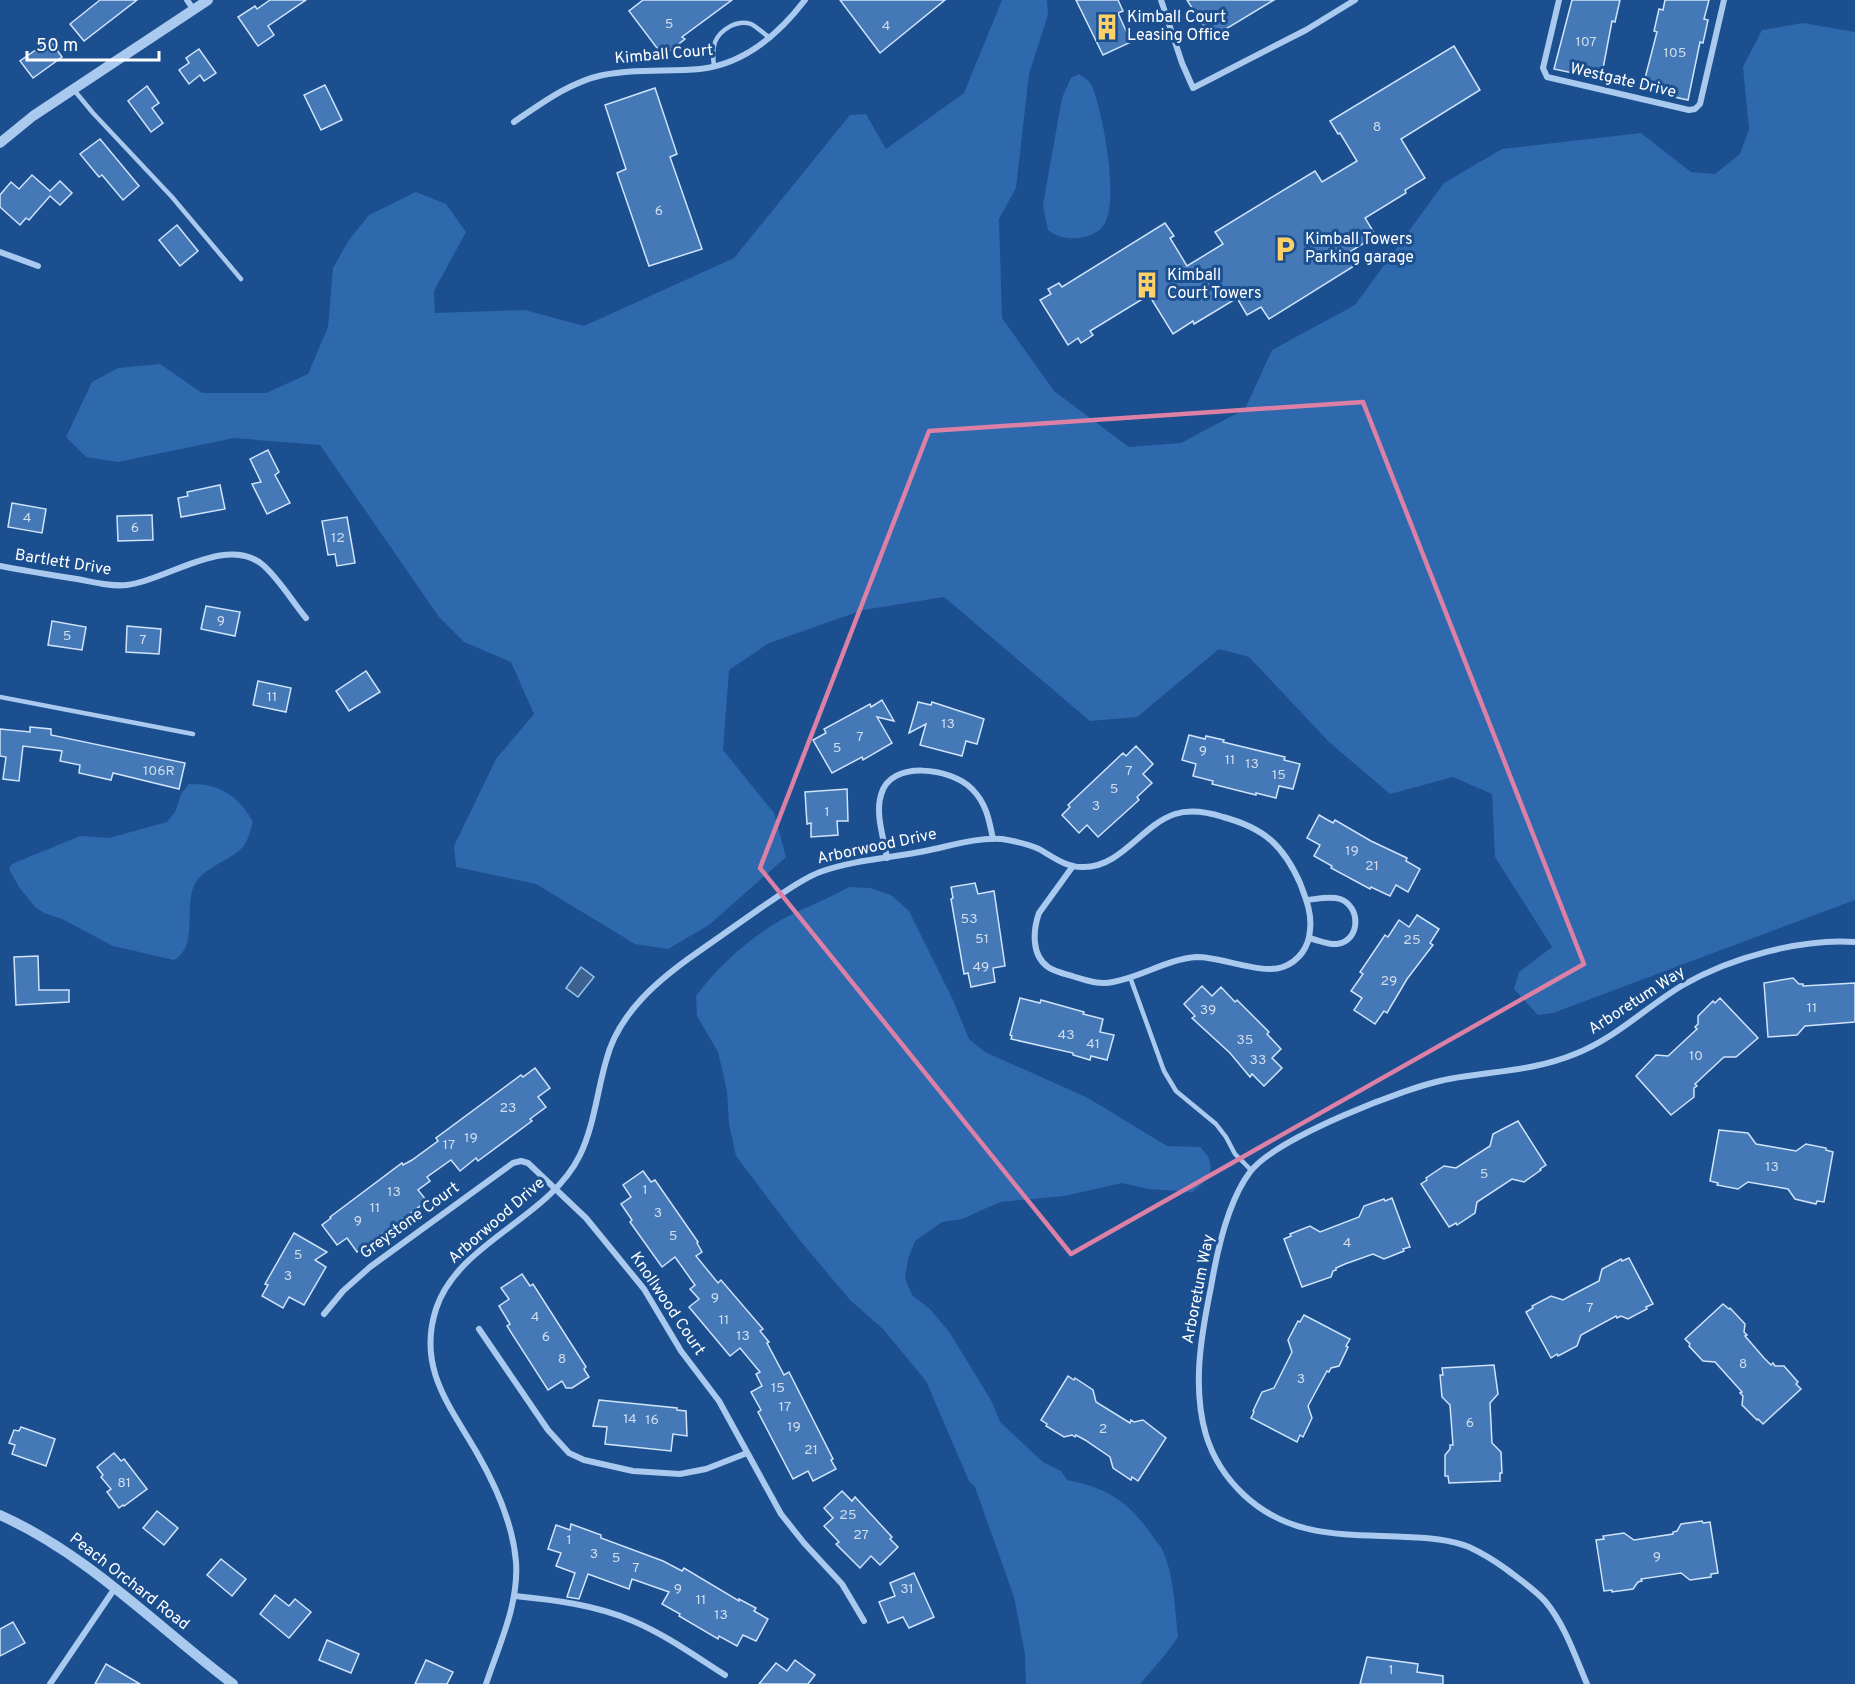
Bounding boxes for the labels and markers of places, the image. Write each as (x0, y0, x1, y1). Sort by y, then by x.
place label: Kimball Court Leasing Office (1127, 8, 1230, 46)
building icon: Kimball Court Leasing Office (1092, 12, 1122, 42)
place label: Kimball Towers Parking garage (1305, 230, 1414, 268)
parking icon: Kimball Towers Parking garage (1270, 234, 1300, 264)
place label: Kimball Court Towers (1167, 266, 1261, 304)
building icon: Kimball Court Towers (1132, 270, 1162, 300)

